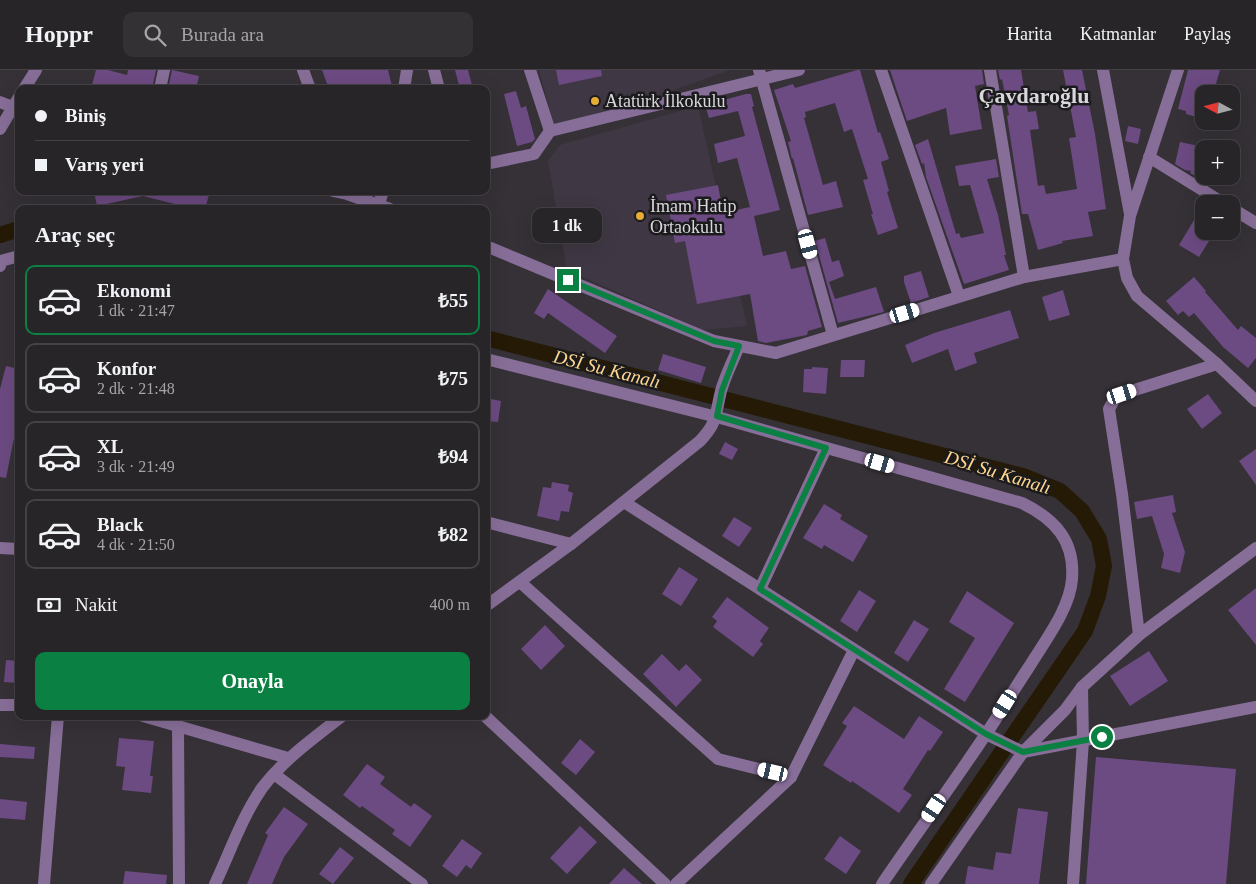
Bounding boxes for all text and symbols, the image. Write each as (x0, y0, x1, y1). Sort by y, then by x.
search box (123, 12, 473, 57)
text: Hoppr (25, 21, 93, 47)
icon: search (141, 21, 169, 49)
text: Burada ara (181, 24, 264, 45)
text: Harita (1007, 24, 1052, 44)
text: Katmanlar (1080, 24, 1156, 44)
text: Paylaş (1184, 24, 1231, 44)
district label: Çavdaroğlu (979, 83, 1089, 108)
north arrow (1195, 85, 1240, 130)
map controls (1195, 85, 1240, 240)
place label: Atatürk İlkokulu (605, 91, 725, 111)
marker: Atatürk İlkokulu (589, 95, 601, 107)
text: Biniş (65, 105, 106, 126)
button: + (1195, 140, 1240, 185)
text: Varış yeri (65, 154, 144, 175)
button: − (1195, 195, 1240, 240)
place label: İmam Hatip Ortaokulu (650, 196, 736, 237)
callout: 1 dk (533, 208, 603, 242)
marker: İmam Hatip Ortaokulu (634, 210, 646, 222)
text: 1 dk (552, 217, 582, 234)
text: Araç seç (35, 222, 115, 247)
car (796, 228, 819, 260)
route end (557, 269, 579, 291)
icon: car (37, 278, 82, 323)
text: Ekonomi (97, 280, 171, 301)
text: ₺55 (438, 290, 468, 311)
car (888, 301, 921, 325)
text: 1 dk · 21:47 (97, 302, 175, 319)
water label: DSİ Su Kanalı (550, 345, 663, 392)
icon: car (37, 356, 82, 401)
text: Konfor (97, 358, 156, 379)
text: ₺75 (438, 368, 468, 389)
text: 2 dk · 21:48 (97, 380, 175, 397)
car (1105, 382, 1138, 406)
icon: car (37, 434, 82, 479)
text: XL (97, 436, 123, 457)
text: ₺94 (438, 446, 468, 467)
water label: DSİ Su Kanalı (941, 446, 1054, 498)
car (863, 452, 896, 474)
text: 3 dk · 21:49 (97, 458, 175, 475)
icon: car (37, 512, 82, 557)
text: Black (97, 514, 143, 535)
text: ₺82 (438, 524, 468, 545)
text: 4 dk · 21:50 (97, 536, 175, 553)
icon: cash (35, 591, 63, 619)
text: Nakit (75, 594, 117, 615)
text: 400 m (430, 596, 470, 613)
button: Onayla (35, 652, 470, 710)
car (990, 687, 1019, 721)
route start (1091, 726, 1113, 748)
car (756, 761, 789, 783)
car (919, 791, 948, 825)

